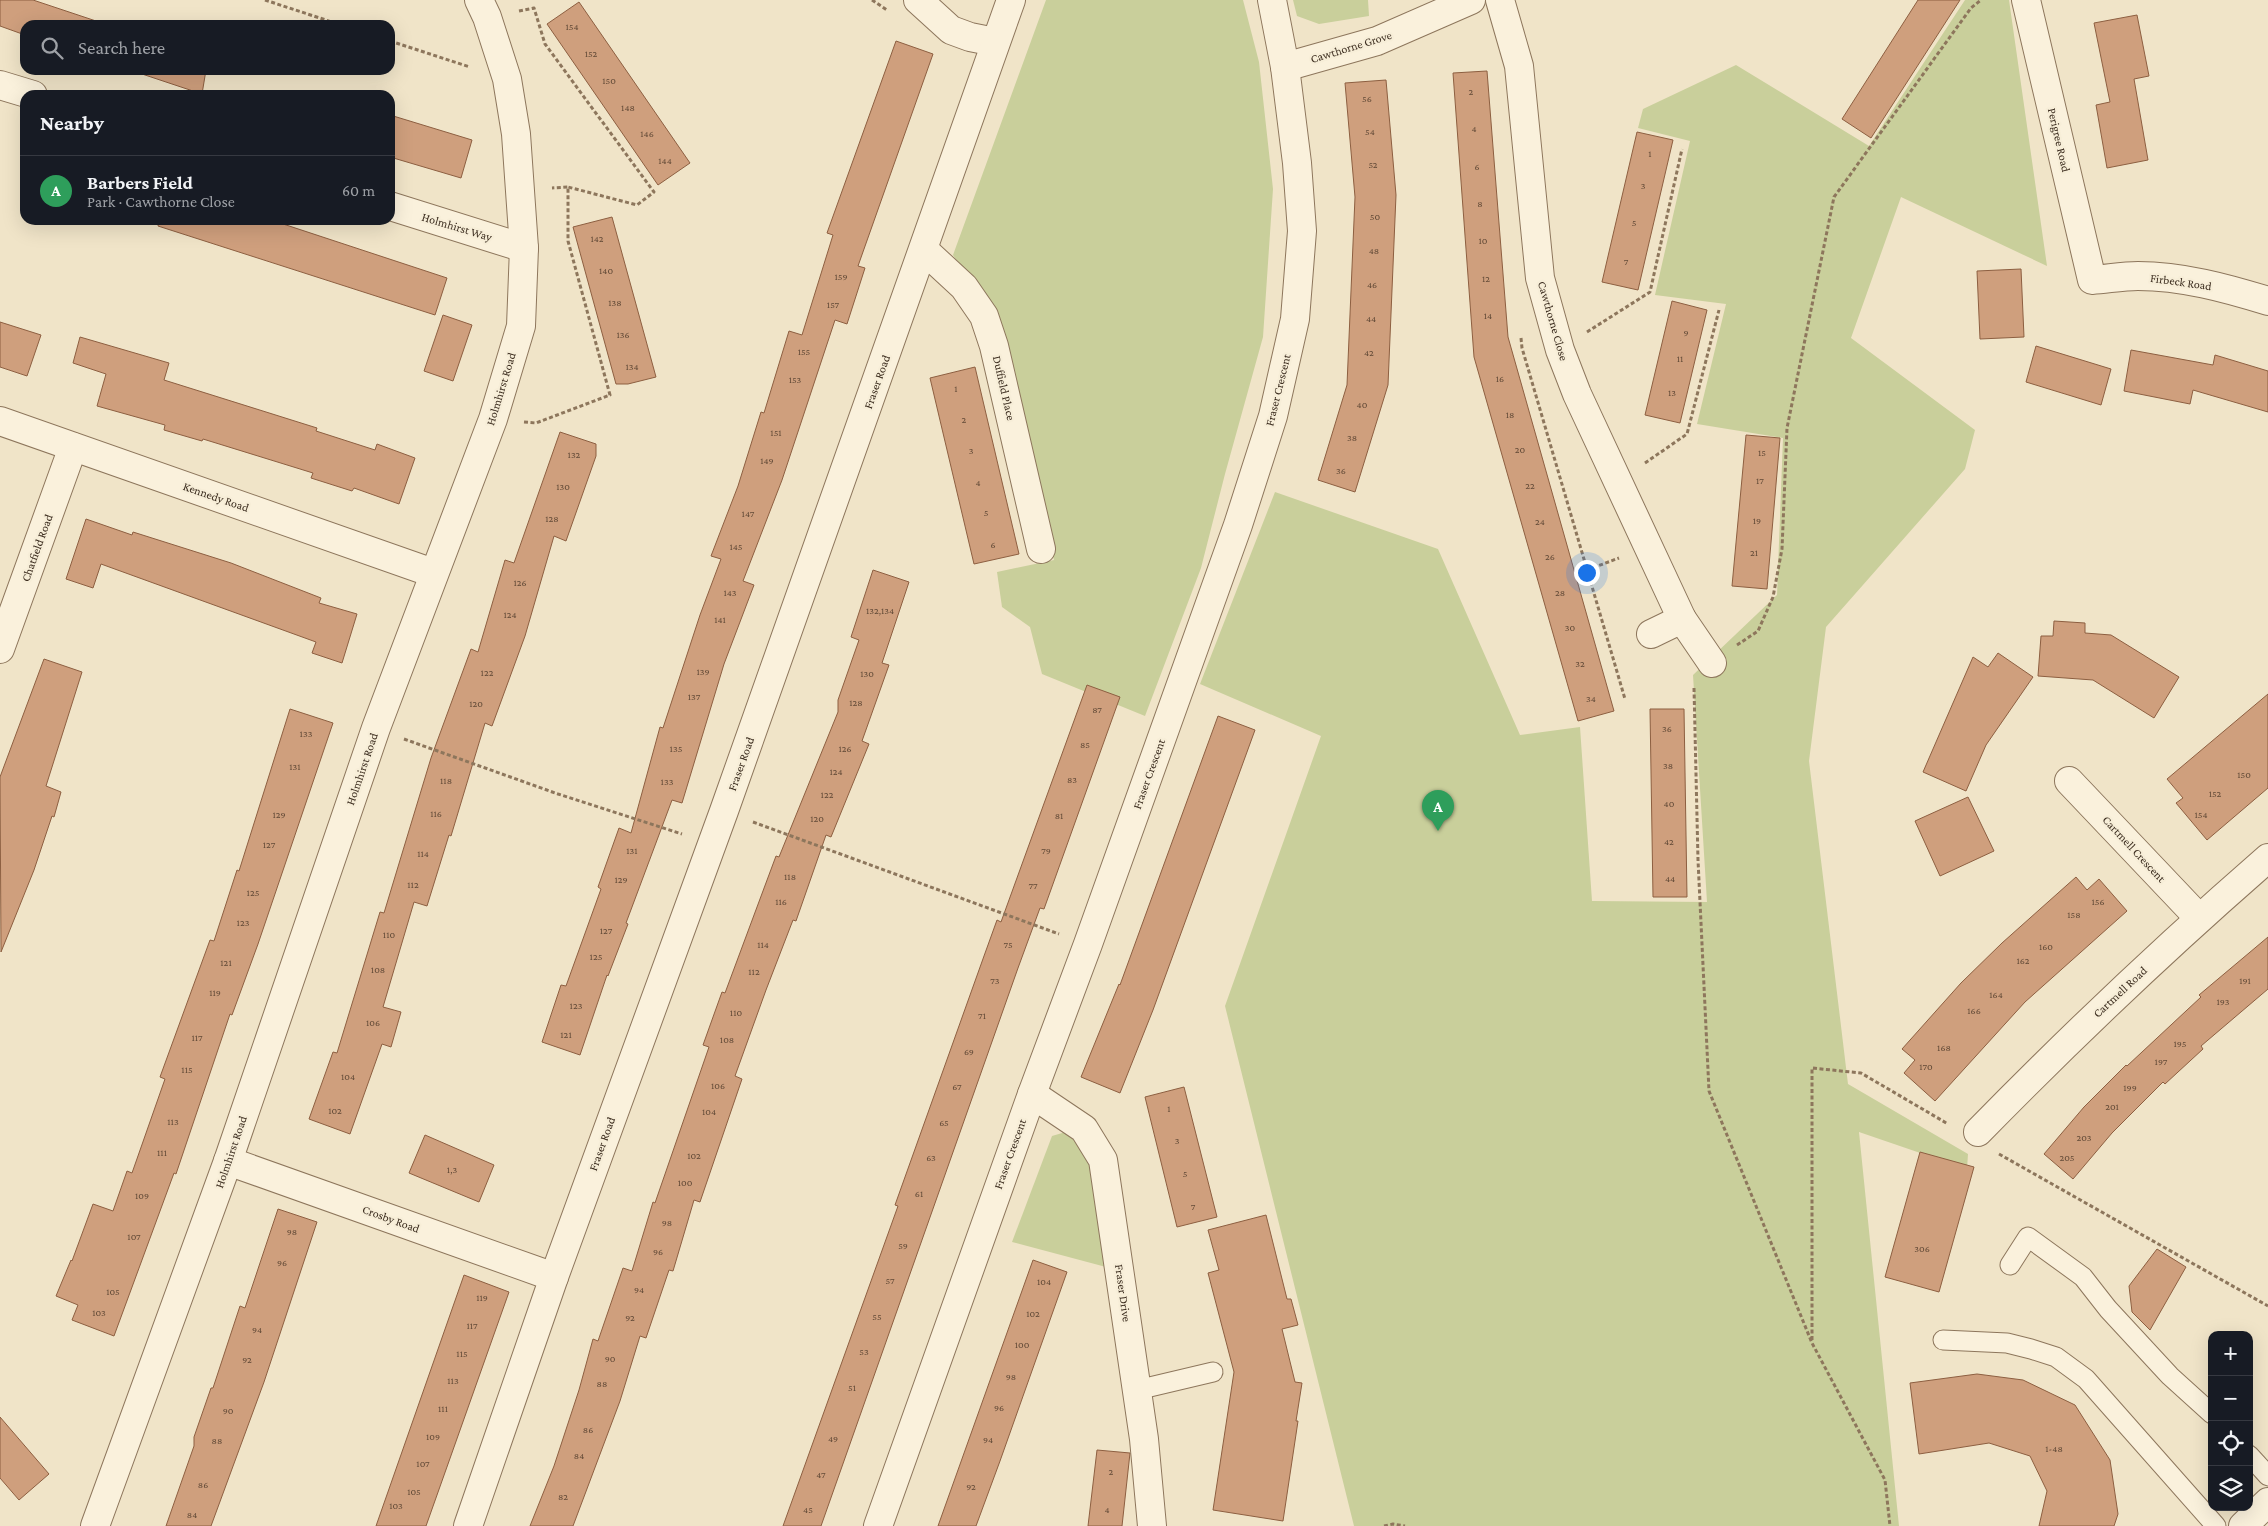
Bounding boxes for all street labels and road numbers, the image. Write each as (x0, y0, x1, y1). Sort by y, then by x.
street label: Cawthorne Grove (1309, 28, 1393, 66)
street label: Perigree Road (2045, 107, 2073, 174)
street label: Holmhirst Way (420, 210, 494, 244)
street label: Firbeck Road (2149, 271, 2213, 293)
street label: Cawthorne Close (1535, 280, 1571, 362)
street label: Holmhirst Road (483, 350, 519, 427)
street label: Fraser Crescent (1262, 352, 1294, 427)
street label: Fraser Road (861, 353, 893, 411)
street label: Duffield Place (990, 354, 1018, 422)
street label: Kennedy Road (181, 479, 251, 515)
street label: Chatfield Road (18, 512, 56, 584)
street label: Holmhirst Road (343, 730, 381, 807)
street label: Fraser Road (725, 735, 757, 793)
street label: Fraser Crescent (1130, 736, 1169, 811)
street label: Cartmell Crescent (2100, 813, 2169, 886)
street label: Cartmell Road (2090, 963, 2150, 1021)
street label: Holmhirst Road (212, 1113, 250, 1190)
street label: Fraser Road (586, 1115, 618, 1173)
street label: Fraser Crescent (991, 1116, 1030, 1191)
street label: Crosby Road (360, 1202, 422, 1236)
street label: Fraser Drive (1112, 1263, 1134, 1323)

